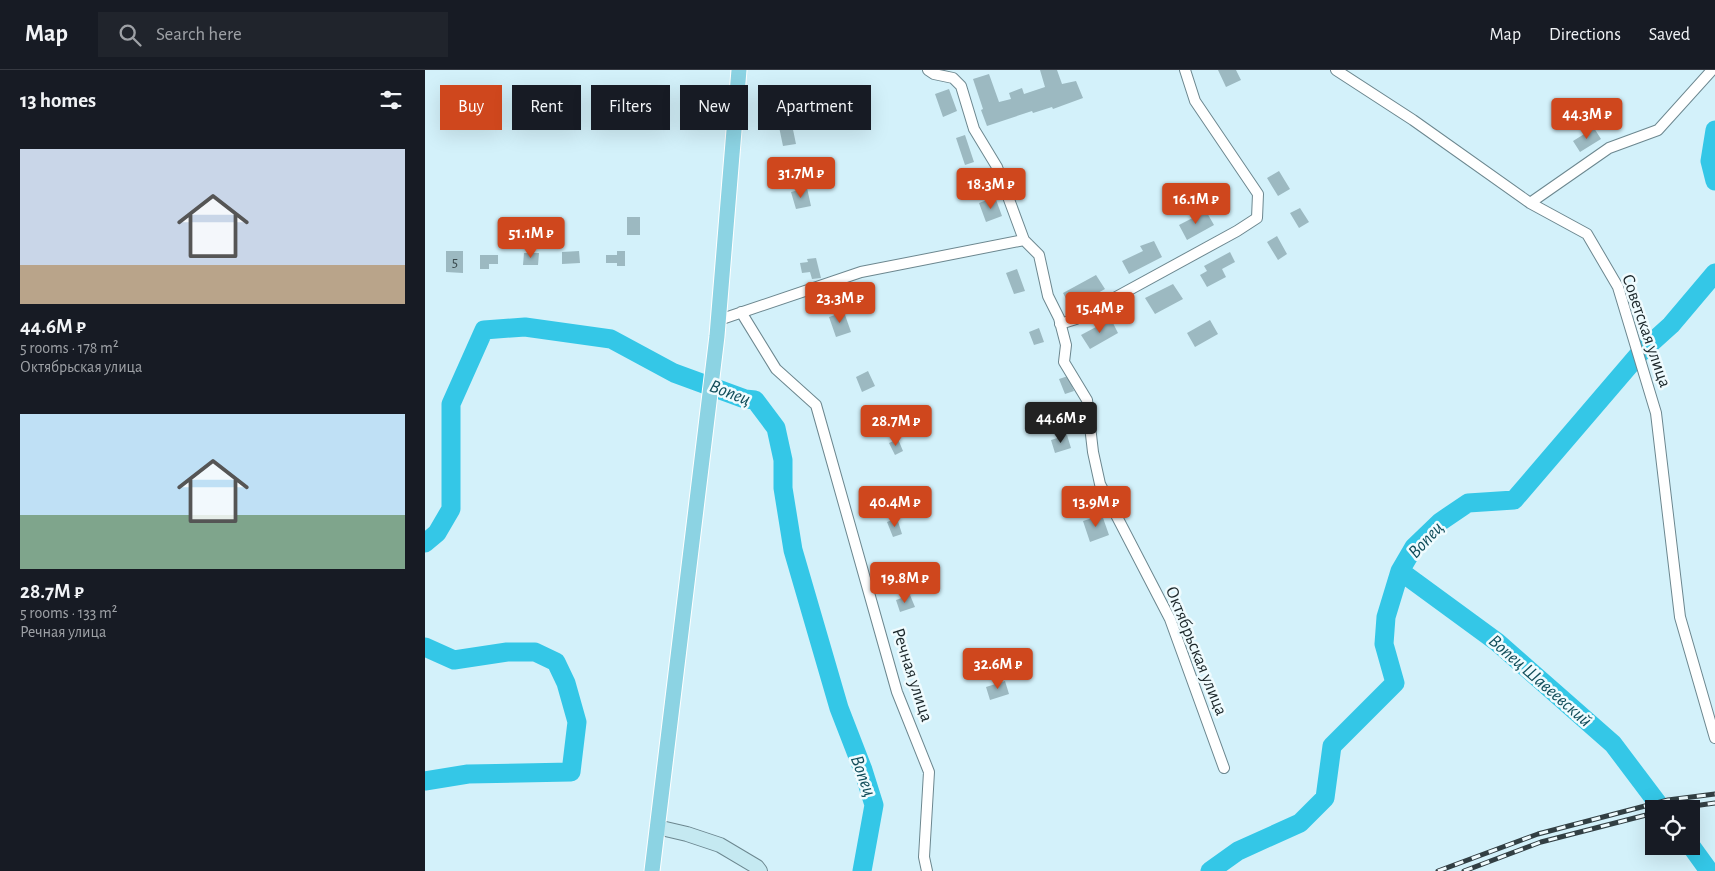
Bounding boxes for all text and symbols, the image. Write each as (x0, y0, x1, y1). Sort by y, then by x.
search box (98, 12, 448, 57)
icon: search (116, 21, 144, 49)
text: Map (25, 22, 68, 46)
text: Search here (156, 25, 242, 44)
text: Map (1490, 26, 1521, 44)
text: Directions (1549, 26, 1621, 44)
text: Saved (1649, 26, 1690, 44)
chip: Buy (440, 85, 502, 130)
chip: Rent (512, 85, 581, 130)
chip: Filters (591, 85, 670, 130)
chip: New (680, 85, 748, 130)
chip: Apartment (758, 85, 871, 130)
icon: filters (377, 86, 405, 114)
text: 13 homes (20, 90, 96, 111)
pin: 44.3M ₽ (1541, 98, 1633, 140)
text: 44.3M ₽ (1562, 106, 1612, 122)
pin: 31.7M ₽ (755, 156, 847, 199)
text: 31.7M ₽ (778, 165, 824, 181)
pin: 18.3M ₽ (945, 168, 1037, 210)
text: 18.3M ₽ (968, 176, 1014, 192)
icon: home (168, 181, 258, 271)
pin: 16.1M ₽ (1150, 182, 1242, 225)
text: 16.1M ₽ (1173, 191, 1219, 207)
pin: 51.1M ₽ (485, 216, 577, 259)
text: 51.1M ₽ (509, 225, 553, 241)
house number: 5 (452, 255, 458, 270)
street label: Советская улица (1618, 272, 1674, 390)
pin: 23.3M ₽ (794, 282, 886, 324)
text: 23.3M ₽ (816, 290, 864, 306)
pin: 15.4M ₽ (1054, 292, 1146, 334)
text: 15.4M ₽ (1076, 300, 1124, 316)
text: 44.6M ₽ (20, 316, 86, 337)
text: 5 rooms · 178 m² (20, 340, 118, 356)
text: Октябрьская улица (20, 359, 142, 375)
water label: Вопец (707, 377, 753, 409)
pin: 44.6M ₽ (1015, 402, 1107, 444)
pin: 28.7M ₽ (850, 404, 942, 447)
text: 44.6M ₽ (1036, 410, 1086, 426)
text: 28.7M ₽ (872, 413, 920, 429)
icon: home (168, 446, 258, 536)
pin: 40.4M ₽ (849, 486, 941, 528)
pin: 13.9M ₽ (1050, 486, 1142, 528)
text: 40.4M ₽ (870, 494, 920, 510)
text: 13.9M ₽ (1073, 494, 1119, 510)
water label: Вопец (1405, 518, 1447, 562)
pin: 19.8M ₽ (859, 562, 951, 604)
text: 19.8M ₽ (881, 570, 929, 586)
text: 28.7M ₽ (20, 581, 84, 602)
street label: Октябрьская улица (1162, 583, 1231, 718)
text: 5 rooms · 133 m² (20, 605, 117, 621)
text: Речная улица (20, 624, 106, 640)
street label: Речная улица (888, 626, 936, 724)
water label: Вопец Шавеевский (1485, 631, 1595, 731)
pin: 32.6M ₽ (952, 648, 1044, 690)
text: 32.6M ₽ (974, 656, 1022, 672)
water label: Вопец (847, 753, 879, 799)
map controls (1645, 800, 1700, 855)
button: locate (1645, 800, 1700, 855)

